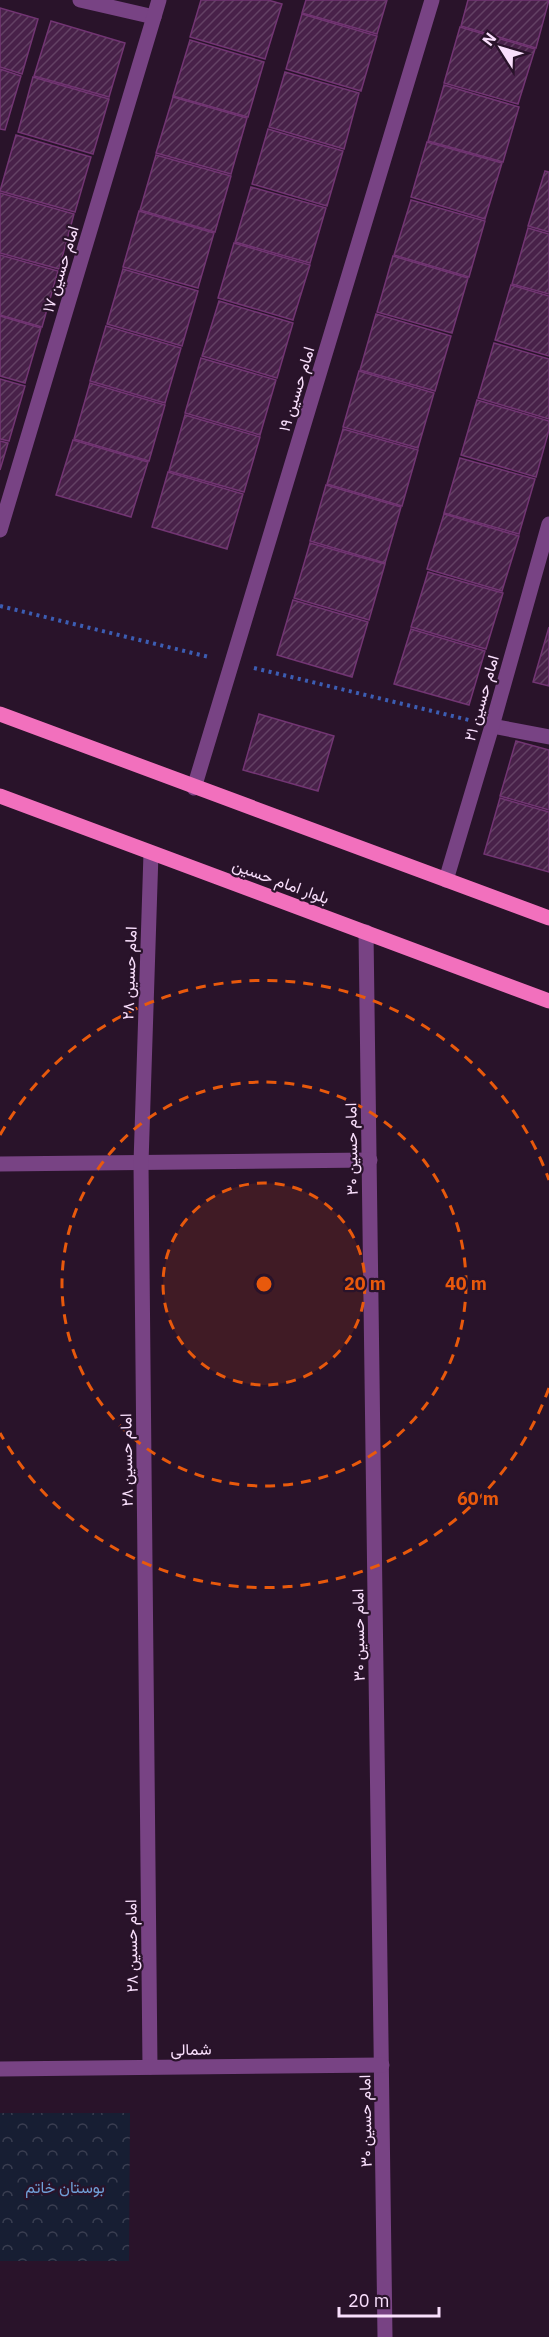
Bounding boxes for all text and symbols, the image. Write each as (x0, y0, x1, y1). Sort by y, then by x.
north arrow (471, 18, 531, 78)
text: N (478, 28, 500, 50)
street label: امام حسین ۱۷ (37, 223, 84, 315)
street label: امام حسین ۱۹ (274, 344, 319, 434)
street label: امام حسین ۲۱ (459, 653, 504, 744)
street label: بلوار امام حسین (229, 854, 332, 909)
street label: امام حسین ۲۸ (117, 926, 142, 1020)
street label: امام حسین ۳۰ (340, 1102, 363, 1196)
text: 20 m (344, 1272, 386, 1295)
text: 40 m (445, 1272, 487, 1295)
centre of rings (254, 1274, 274, 1294)
street label: امام حسین ۲۸ (115, 1413, 138, 1507)
text: 60 m (457, 1487, 499, 1510)
street label: امام حسین ۳۰ (347, 1588, 370, 1682)
street label: امام حسین ۲۸ (120, 1899, 143, 1993)
street label: شمالی (170, 2039, 212, 2060)
street label: امام حسین ۳۰ (354, 2074, 377, 2168)
park label: بوستان خاتم (25, 2177, 105, 2198)
scale bar (339, 2280, 440, 2318)
text: 20 m (348, 2289, 390, 2312)

